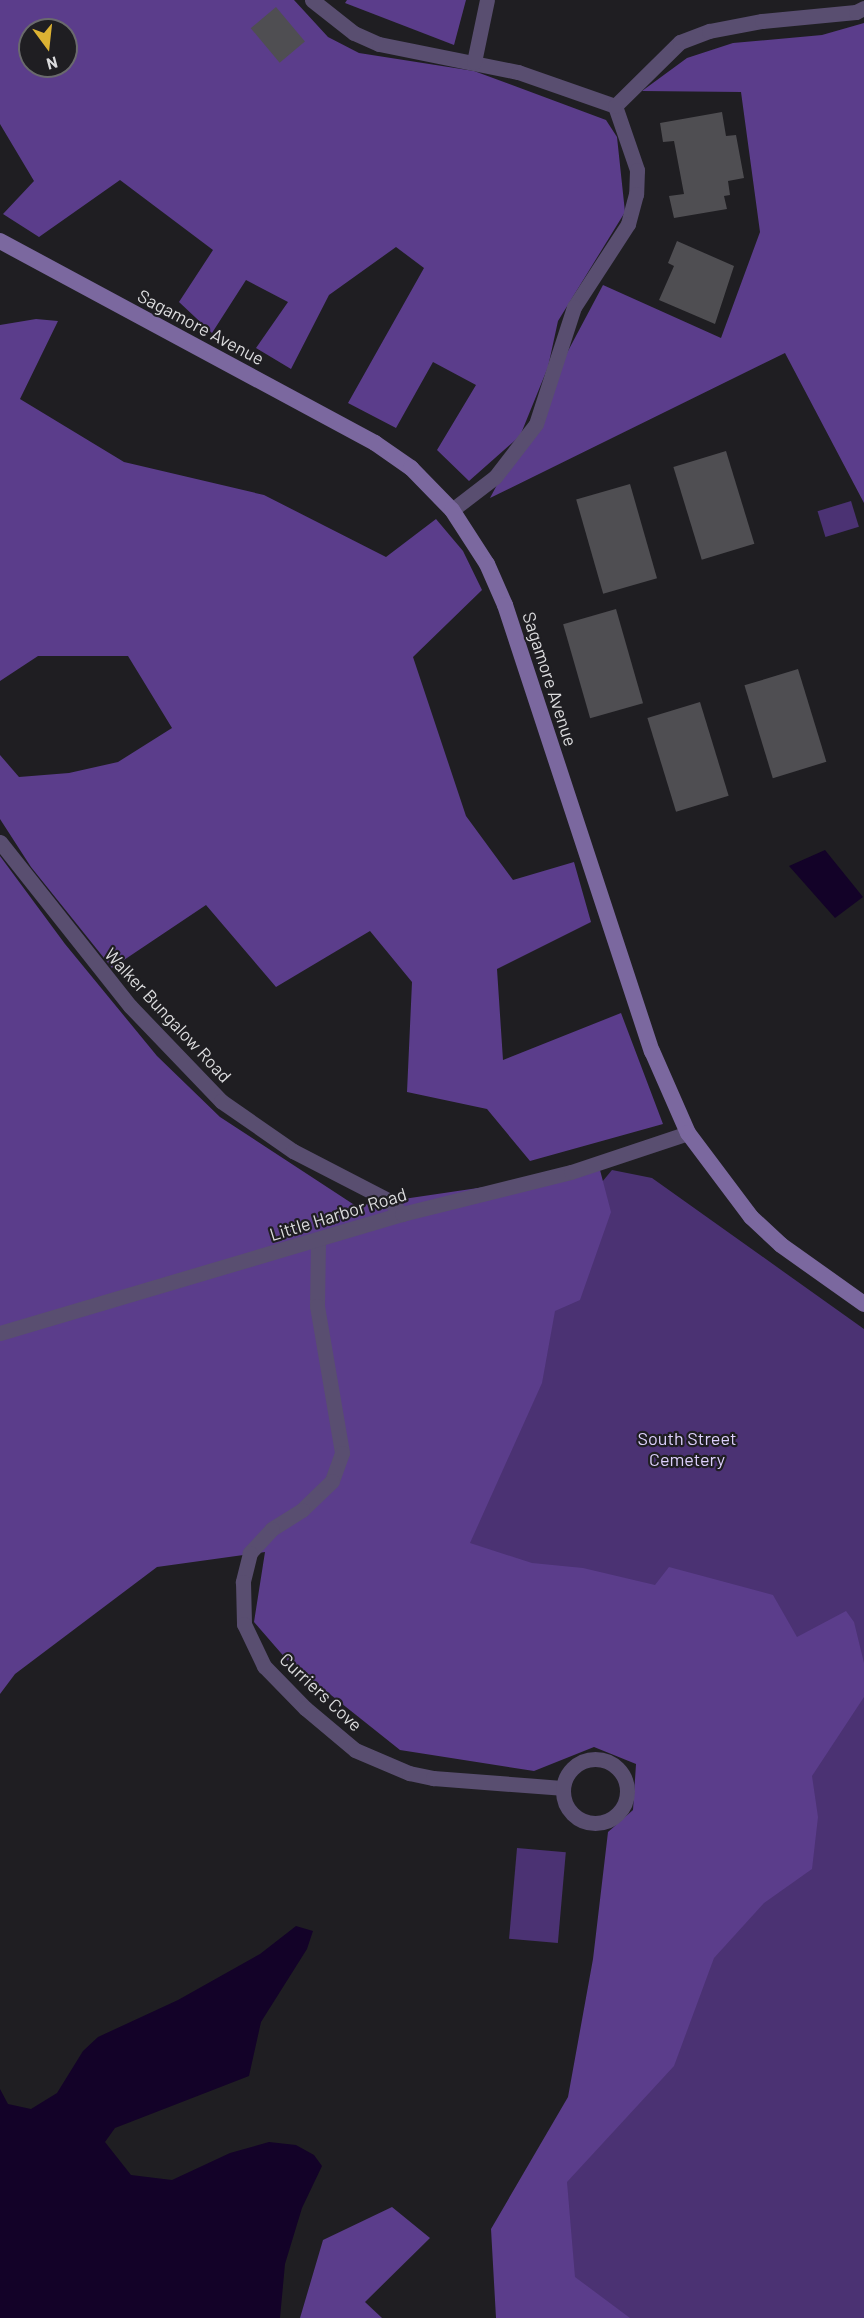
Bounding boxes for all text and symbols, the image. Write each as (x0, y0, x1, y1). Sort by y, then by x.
north arrow (18, 18, 78, 78)
text: N (45, 53, 60, 74)
street label: Sagamore Avenue (134, 285, 268, 369)
street label: Sagamore Avenue (518, 609, 582, 749)
street label: Walker Bungalow Road (100, 943, 236, 1087)
street label: Little Harbor Road (267, 1183, 409, 1245)
park label: South Street Cemetery (638, 1428, 736, 1470)
street label: Curriers Cove (275, 1648, 367, 1736)

